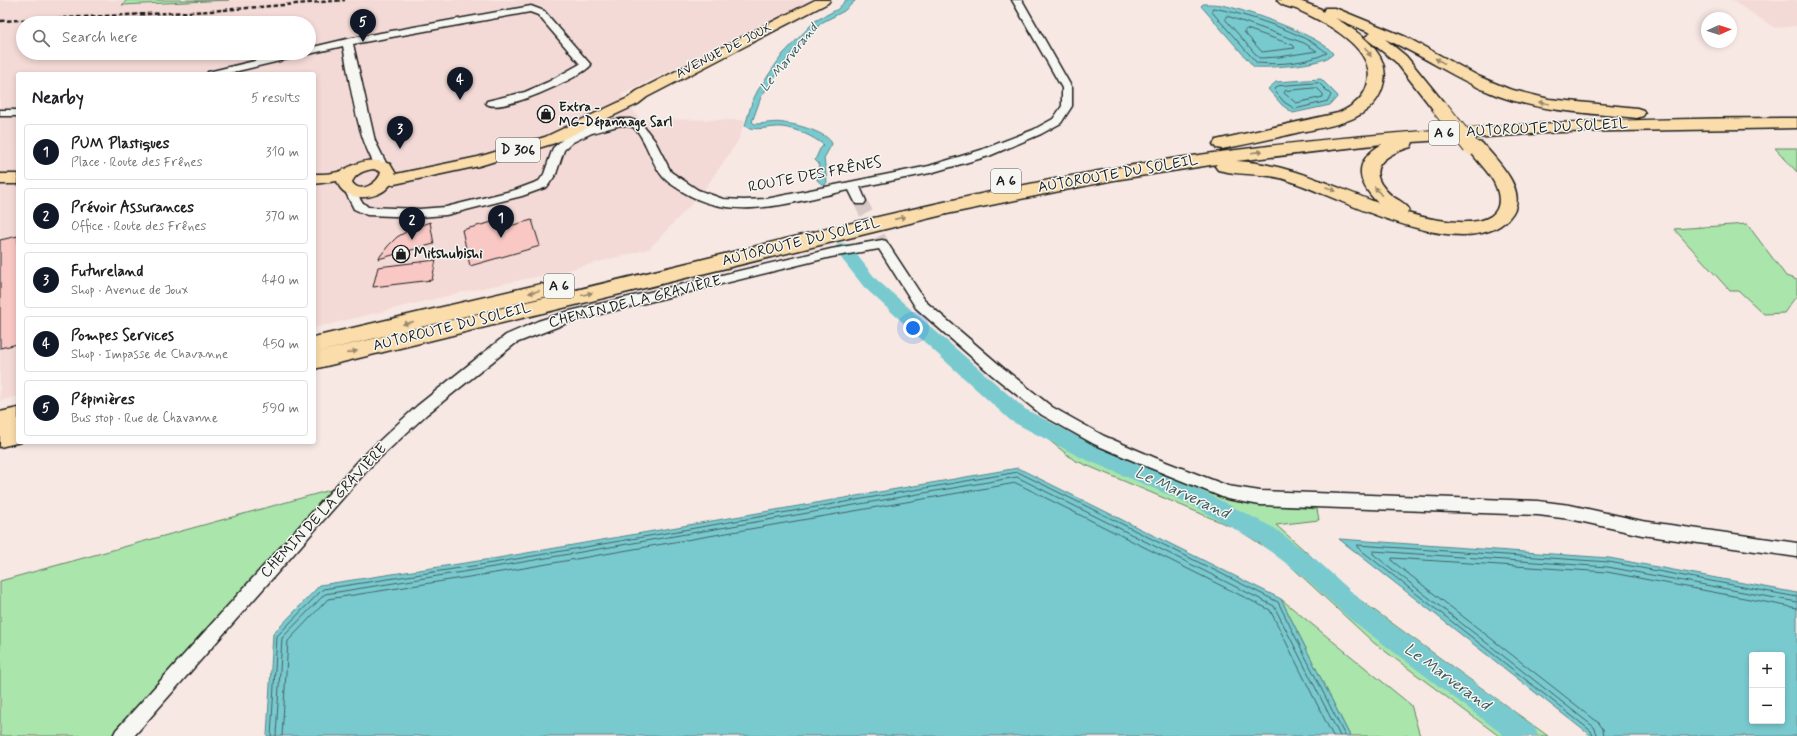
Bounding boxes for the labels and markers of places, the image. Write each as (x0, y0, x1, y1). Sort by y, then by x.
pin: 5 (350, 9, 376, 42)
pin: 4 (447, 67, 473, 100)
place label: Extra - MG-Dépannage Sarl (559, 99, 673, 132)
shop icon: Extra - MG-Dépannage Sarl (536, 104, 556, 124)
pin: 3 (387, 116, 413, 149)
pin: 1 (488, 205, 514, 238)
pin: 2 (399, 207, 425, 240)
shop icon: Mitshubishi (391, 244, 411, 264)
place label: Mitshubishi (414, 244, 483, 264)

